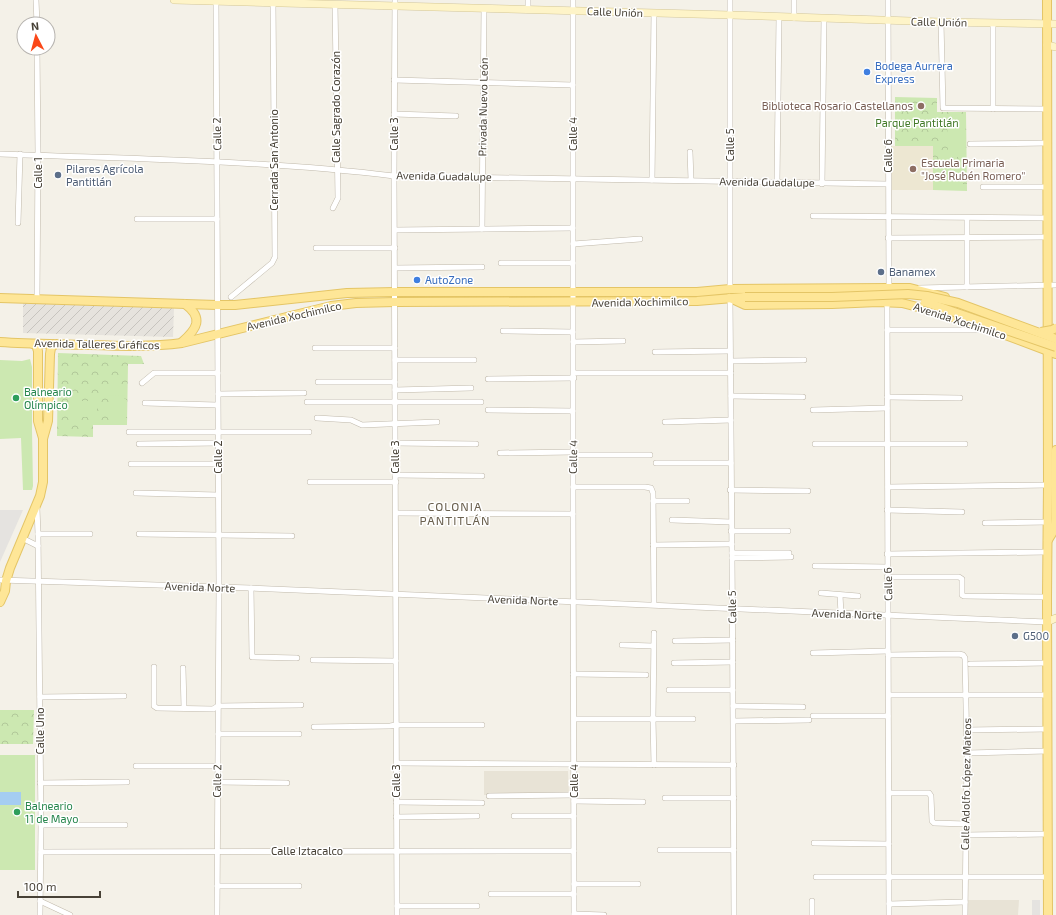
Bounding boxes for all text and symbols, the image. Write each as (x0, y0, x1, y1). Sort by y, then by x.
street label: Calle Unión (587, 4, 643, 19)
street label: Calle Unión (911, 15, 967, 28)
north arrow (16, 16, 56, 56)
text: N (30, 19, 40, 32)
street label: Calle Sagrado Corazón (329, 51, 342, 163)
street label: Privada Nuevo León (475, 57, 490, 156)
place label: Bodega Aurrera Express (875, 59, 953, 85)
marker: Bodega Aurrera Express (862, 67, 872, 77)
place label: Biblioteca Rosario Castellanos (762, 99, 913, 112)
marker: Biblioteca Rosario Castellanos (916, 101, 926, 111)
street label: Cerrada San Antonio (267, 109, 280, 211)
park label: Parque Pantitlán (875, 116, 959, 129)
street label: Calle 2 (210, 117, 223, 151)
street label: Calle 3 (387, 117, 400, 151)
street label: Calle 4 (566, 117, 579, 151)
street label: Calle 5 (723, 128, 736, 162)
street label: Calle 6 (881, 139, 894, 173)
place label: Escuela Primaria "José Rubén Romero" (921, 156, 1025, 182)
street label: Calle 1 (31, 157, 44, 189)
place label: Pilares Agrícola Pantitlán (66, 162, 143, 188)
marker: Escuela Primaria "José Rubén Romero" (908, 164, 918, 174)
street label: Avenida Guadalupe (396, 168, 492, 183)
marker: Pilares Agrícola Pantitlán (53, 170, 63, 180)
street label: Avenida Guadalupe (719, 174, 815, 189)
place label: Banamex (889, 265, 936, 278)
marker: Banamex (876, 267, 886, 277)
place label: AutoZone (425, 273, 473, 286)
marker: AutoZone (412, 275, 422, 285)
street label: Avenida Xochimilco (592, 294, 688, 309)
street label: Avenida Xochimilco (245, 298, 342, 333)
street label: Avenida Xochimilco (912, 299, 1008, 342)
street label: Avenida Talleres Gráficos (34, 336, 160, 351)
place label: Balneario Olímpico (24, 385, 72, 411)
marker: Balneario Olímpico (11, 393, 21, 403)
street label: Calle 2 (211, 440, 224, 474)
street label: Calle 3 (388, 440, 401, 474)
street label: Calle 4 (566, 440, 579, 474)
district label: COLONIA PANTITLÁN (420, 499, 490, 527)
street label: Calle 6 (881, 567, 894, 601)
street label: Avenida Norte (164, 579, 236, 594)
street label: Calle 5 (725, 590, 738, 624)
street label: Avenida Norte (487, 592, 559, 607)
street label: Avenida Norte (811, 606, 883, 621)
place label: G500 (1023, 629, 1049, 642)
marker: G500 (1010, 631, 1020, 641)
street label: Calle Uno (33, 707, 46, 755)
street label: Calle Adolfo López Mateos (958, 717, 973, 850)
street label: Calle 2 (210, 764, 223, 798)
street label: Calle 3 (389, 764, 402, 798)
street label: Calle 4 (567, 764, 580, 798)
place label: Balneario 11 de Mayo (25, 799, 79, 825)
marker: Balneario 11 de Mayo (12, 807, 22, 817)
street label: Calle Iztacalco (271, 844, 343, 857)
scale bar (18, 873, 100, 899)
text: 100 m (24, 879, 56, 893)

